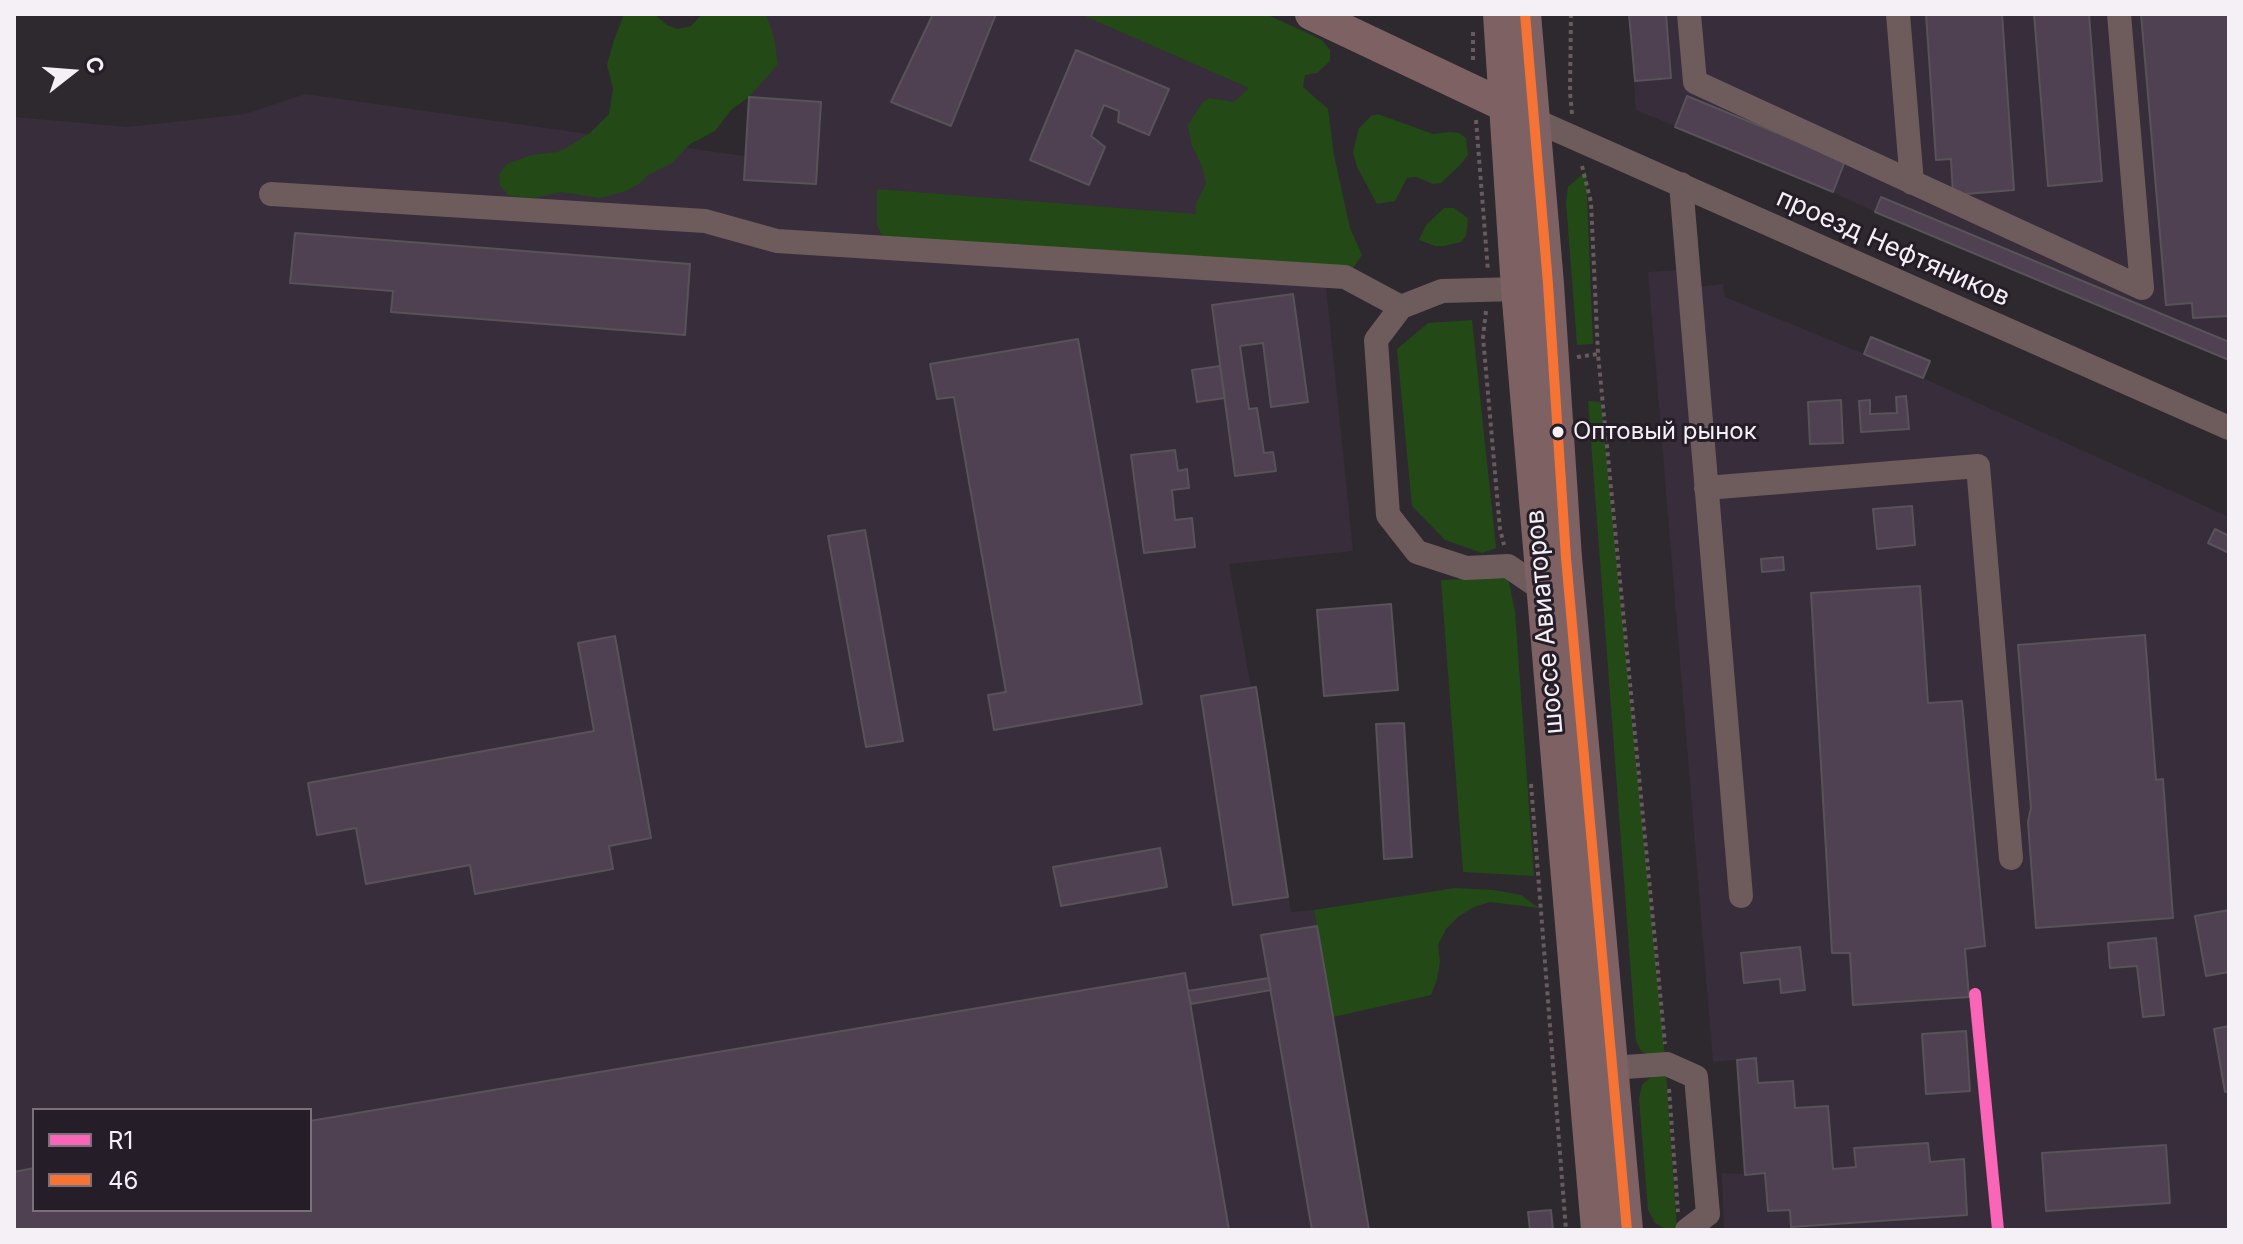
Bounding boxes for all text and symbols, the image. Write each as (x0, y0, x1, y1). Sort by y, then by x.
north arrow (32, 32, 112, 112)
text: С (80, 53, 110, 77)
street label: проезд Нефтяников (1772, 183, 2014, 313)
place label: Оптовый рынок (1573, 418, 1757, 446)
marker: Оптовый рынок (1550, 424, 1566, 440)
street label: шоссе Авиаторов (1520, 508, 1570, 736)
legend (32, 1108, 312, 1212)
text: R1 (108, 1126, 133, 1155)
text: 46 (108, 1166, 138, 1195)

